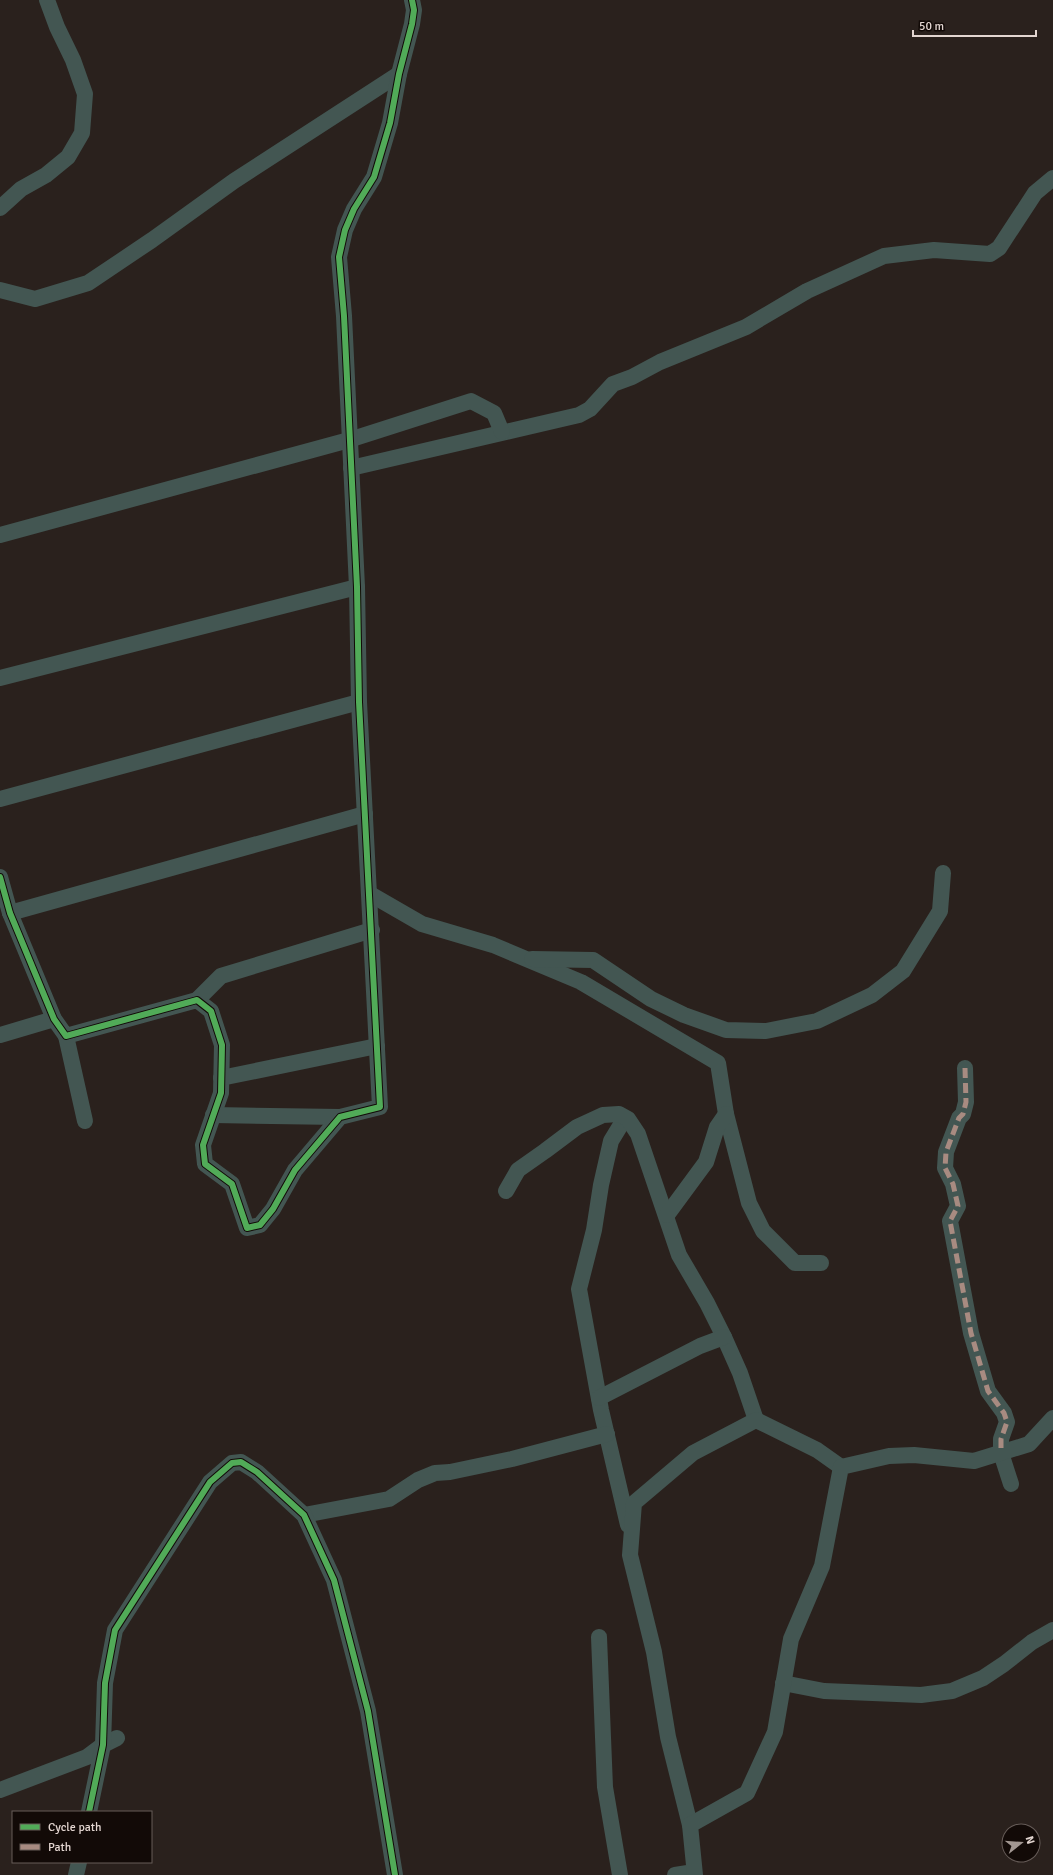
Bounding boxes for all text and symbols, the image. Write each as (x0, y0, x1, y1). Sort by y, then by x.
scale bar (913, 12, 1036, 38)
text: 50 m (919, 19, 944, 34)
legend (12, 1811, 152, 1863)
text: Cycle path (48, 1820, 101, 1835)
north arrow (1001, 1823, 1041, 1863)
text: N (1023, 1835, 1037, 1846)
text: Path (48, 1840, 71, 1855)

